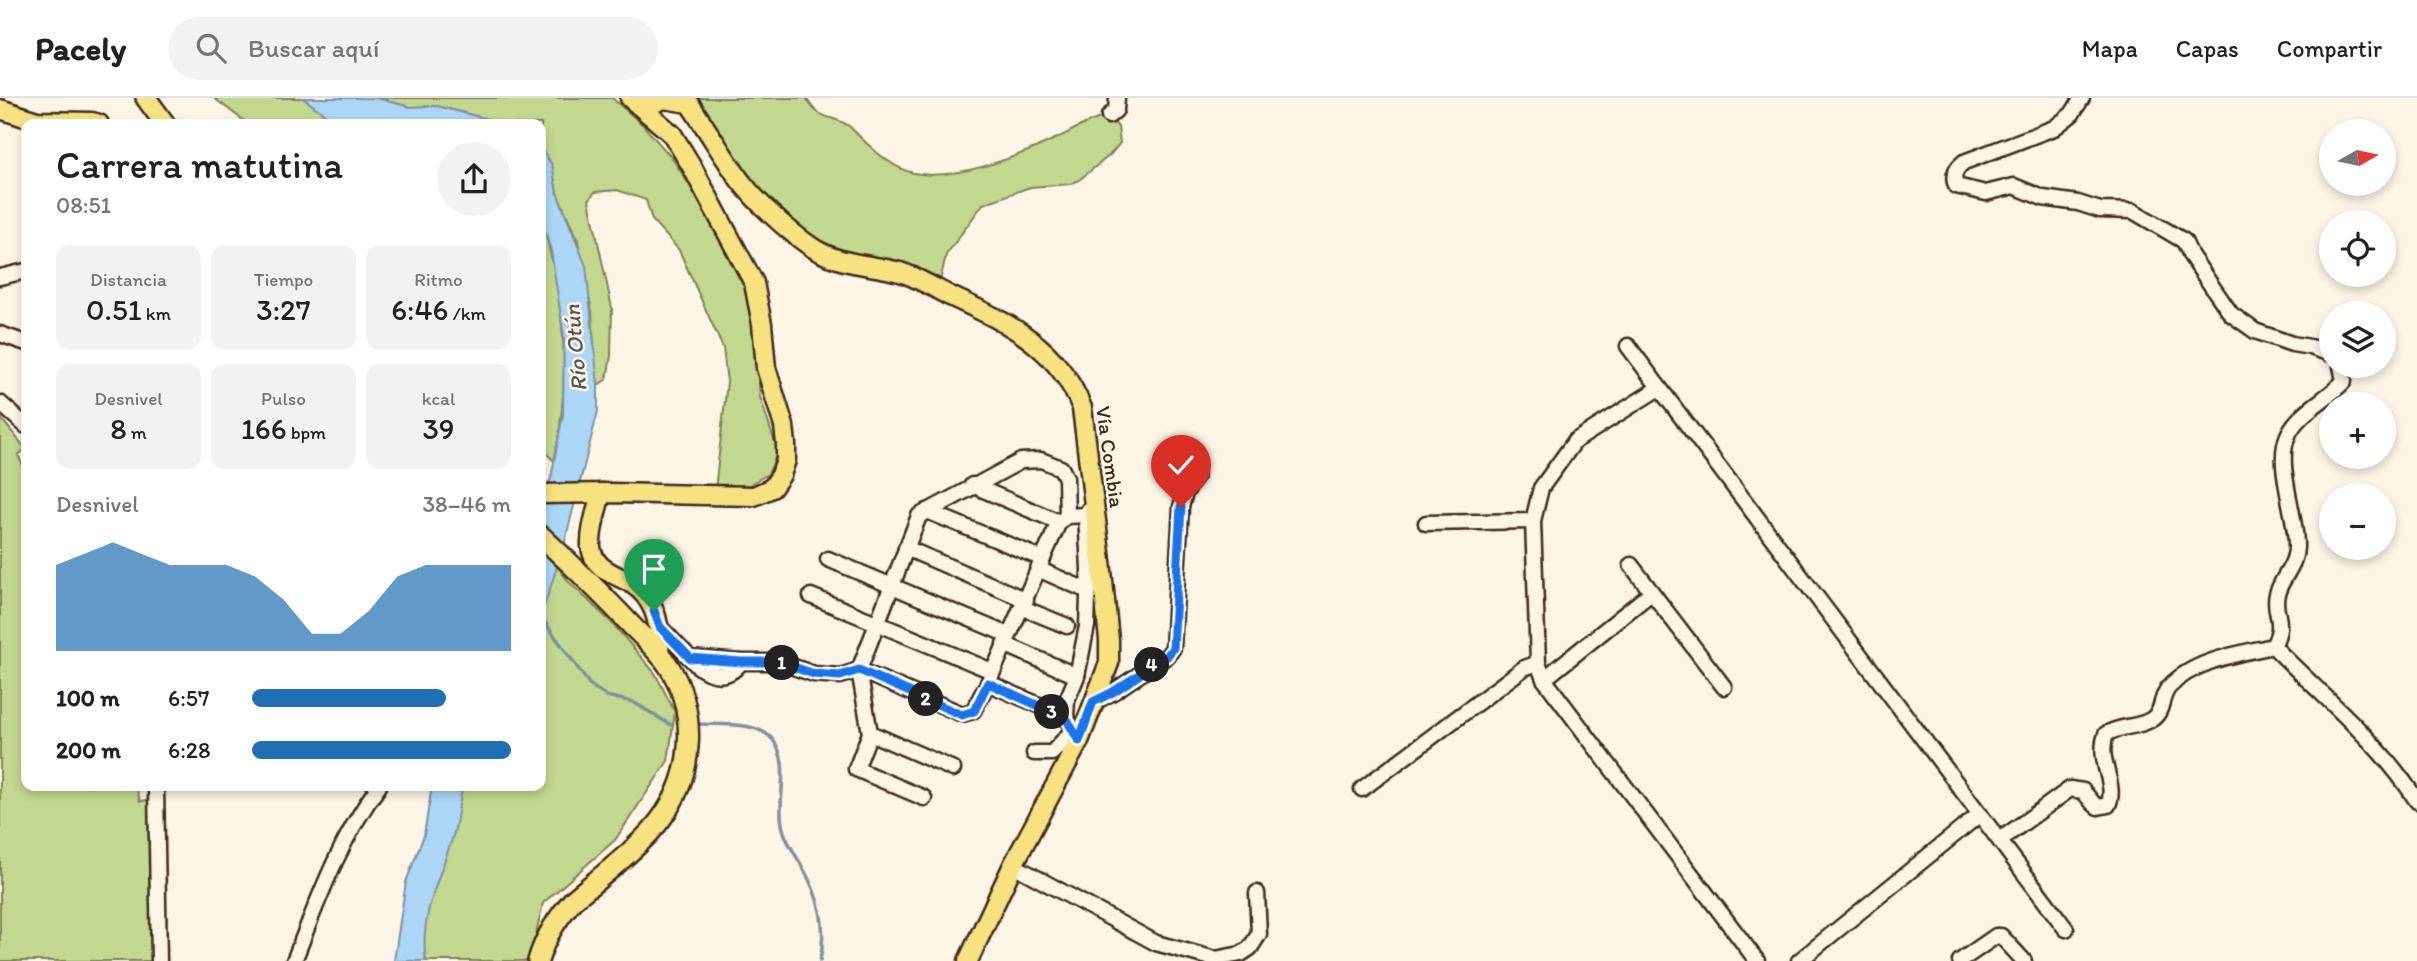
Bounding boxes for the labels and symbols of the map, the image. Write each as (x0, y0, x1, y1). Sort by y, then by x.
north arrow (2319, 119, 2396, 196)
water label: Río Otún (557, 303, 593, 393)
street label: Vía Combia (1091, 404, 1130, 509)
pin (1151, 435, 1211, 507)
pin (624, 539, 684, 611)
pin: 1 (764, 646, 800, 680)
pin: 4 (1134, 648, 1170, 682)
pin: 2 (908, 682, 944, 716)
pin: 3 (1034, 694, 1070, 730)

